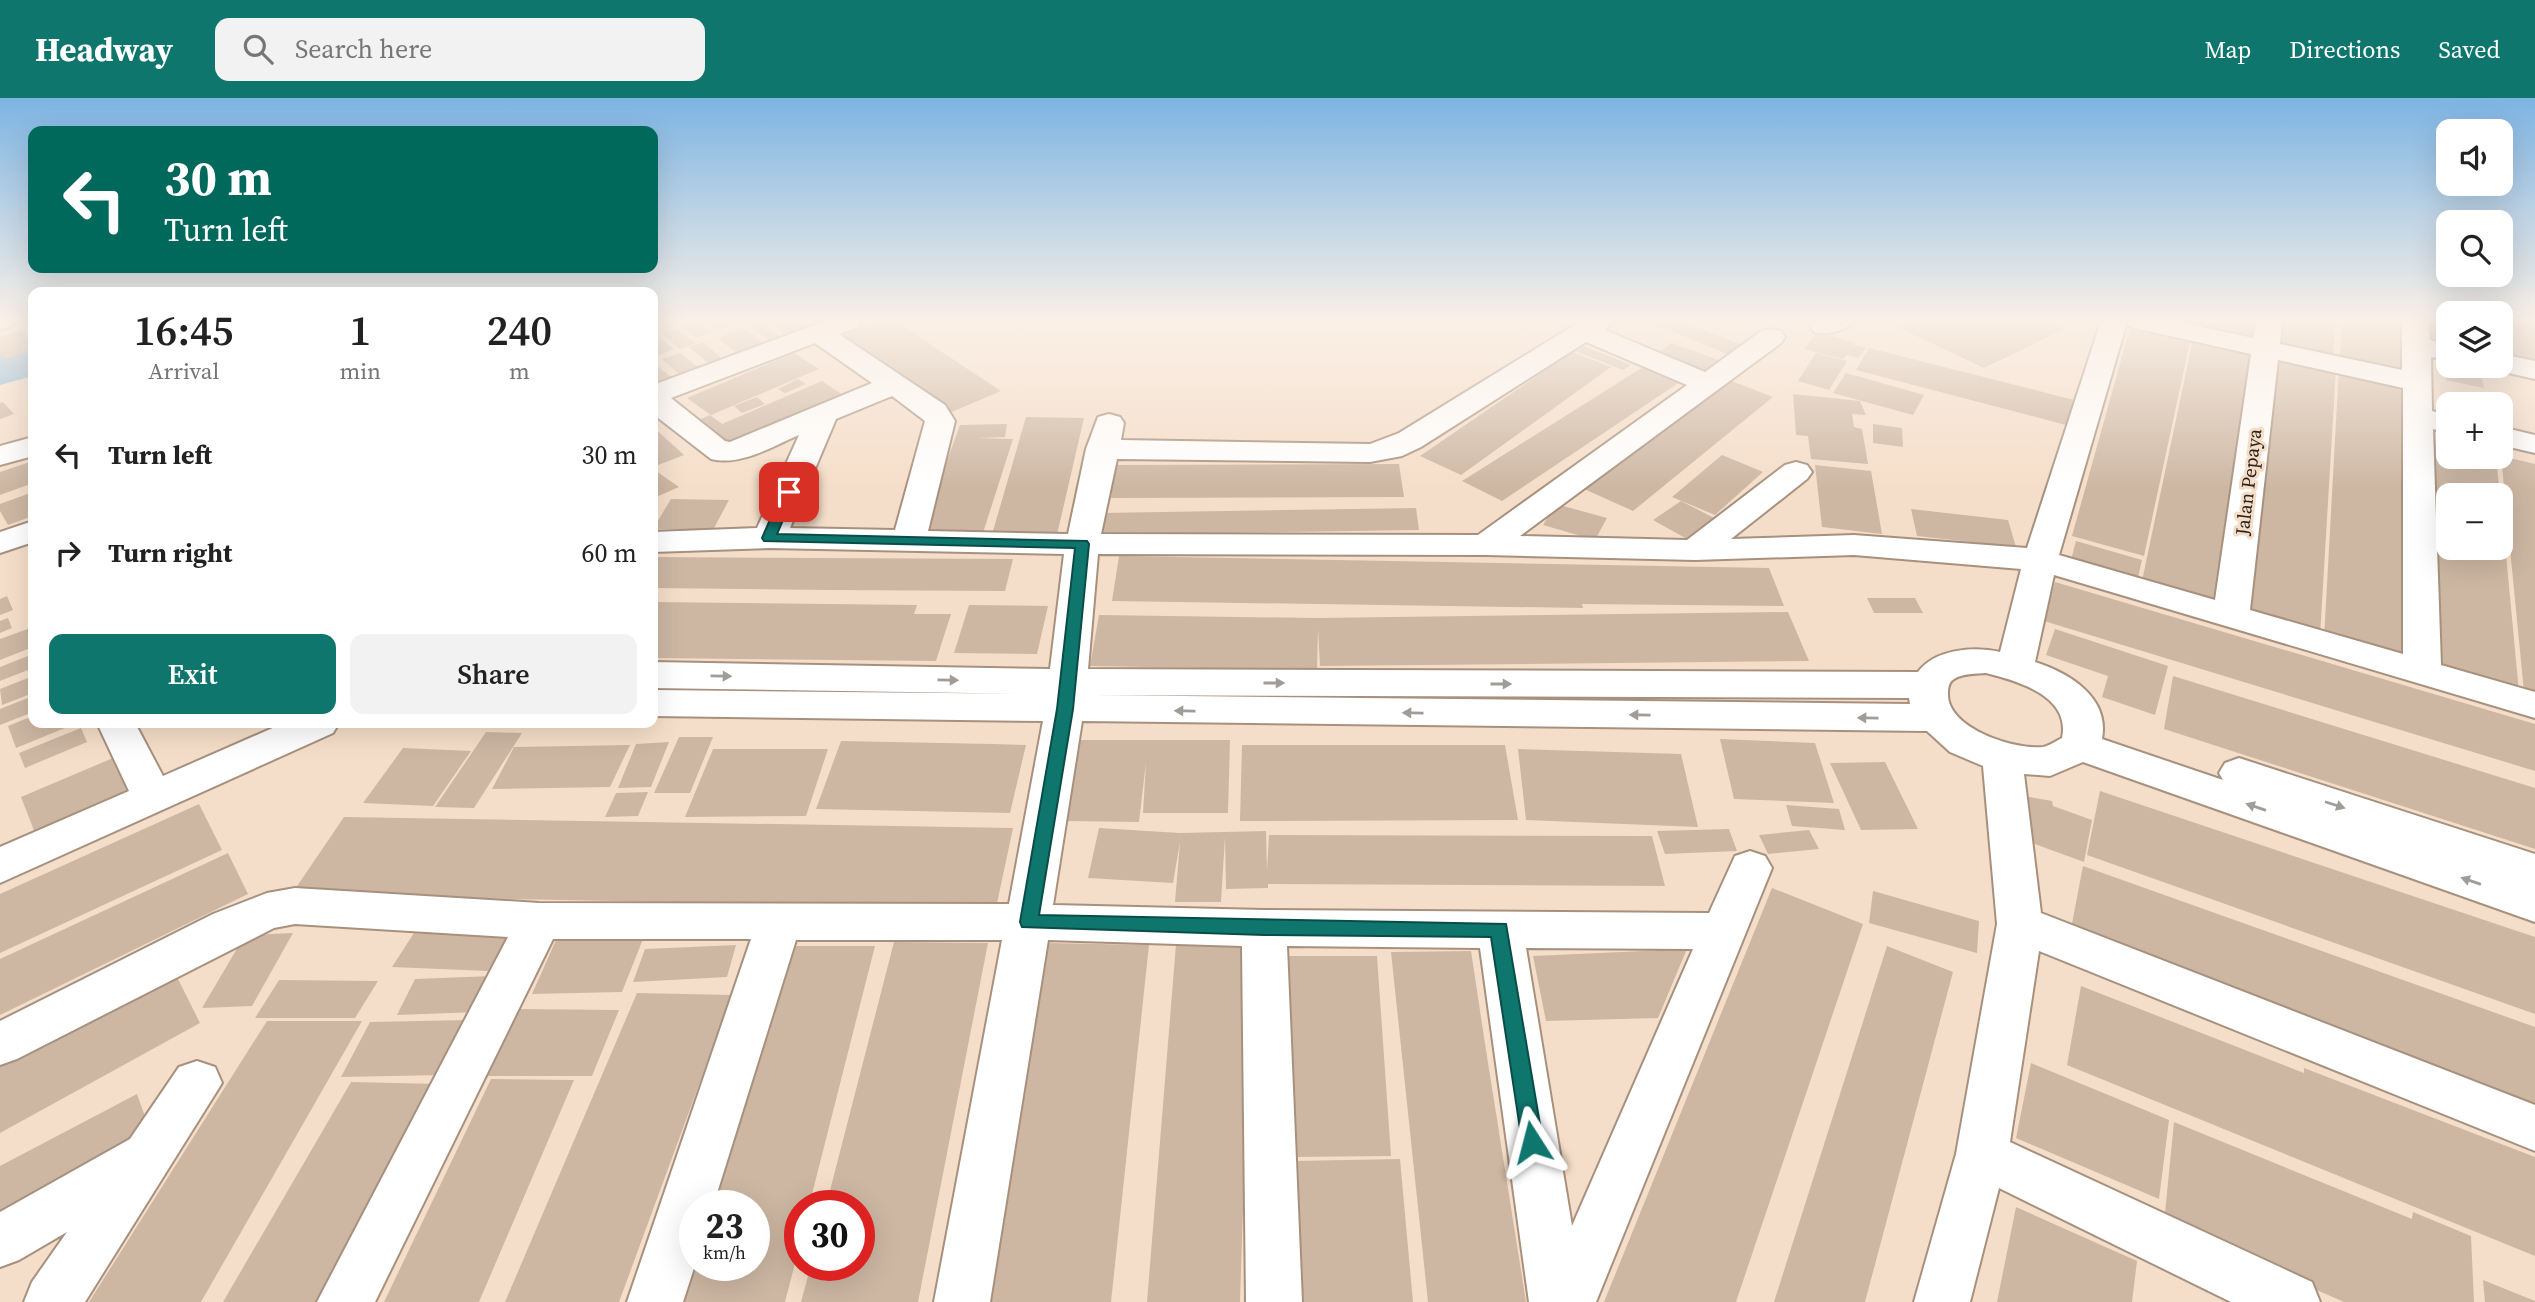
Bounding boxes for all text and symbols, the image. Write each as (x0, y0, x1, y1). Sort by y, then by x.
search box (215, 18, 705, 81)
text: Headway (35, 27, 173, 72)
icon: search (239, 30, 277, 68)
text: Search here (295, 31, 432, 67)
text: Map (2204, 33, 2251, 66)
text: Directions (2289, 33, 2400, 66)
text: Saved (2438, 33, 2500, 66)
map controls (2436, 119, 2513, 560)
button: sound (2436, 119, 2513, 196)
text: 30 m (164, 144, 272, 211)
icon: left (49, 154, 140, 245)
text: Turn left (164, 208, 288, 252)
button: search (2436, 210, 2513, 287)
text: 16:45 (134, 301, 234, 359)
text: 1 (349, 301, 371, 359)
text: 240 (487, 301, 552, 359)
button: layers (2436, 301, 2513, 378)
text: Arrival (148, 355, 219, 387)
text: min (339, 355, 381, 387)
text: m (509, 355, 530, 387)
button: + (2436, 392, 2513, 469)
street label: Jalan Pepaya (2228, 427, 2267, 538)
icon: left (49, 436, 87, 474)
text: Turn left (108, 437, 212, 473)
text: 30 m (582, 437, 637, 473)
pin (759, 462, 819, 522)
icon: arrive (770, 473, 808, 511)
button: − (2436, 483, 2513, 560)
icon: right (49, 534, 87, 572)
text: Turn right (108, 535, 232, 571)
text: 60 m (582, 535, 637, 571)
button: Exit (49, 634, 336, 714)
button: Share (350, 634, 637, 714)
one-way arrow (710, 670, 732, 682)
one-way arrow (938, 674, 960, 686)
one-way arrow (1263, 677, 1285, 689)
one-way arrow (1491, 678, 1513, 690)
one-way arrow (1174, 705, 1196, 717)
one-way arrow (1402, 707, 1424, 719)
one-way arrow (1629, 709, 1651, 721)
one-way arrow (1857, 712, 1879, 723)
one-way arrow (2325, 800, 2346, 811)
one-way arrow (2245, 801, 2266, 812)
one-way arrow (2460, 875, 2481, 886)
position arrow (1495, 1105, 1569, 1179)
speed limit sign: 30 (784, 1190, 875, 1281)
text: 23 (706, 1202, 743, 1250)
text: km/h (703, 1240, 746, 1265)

